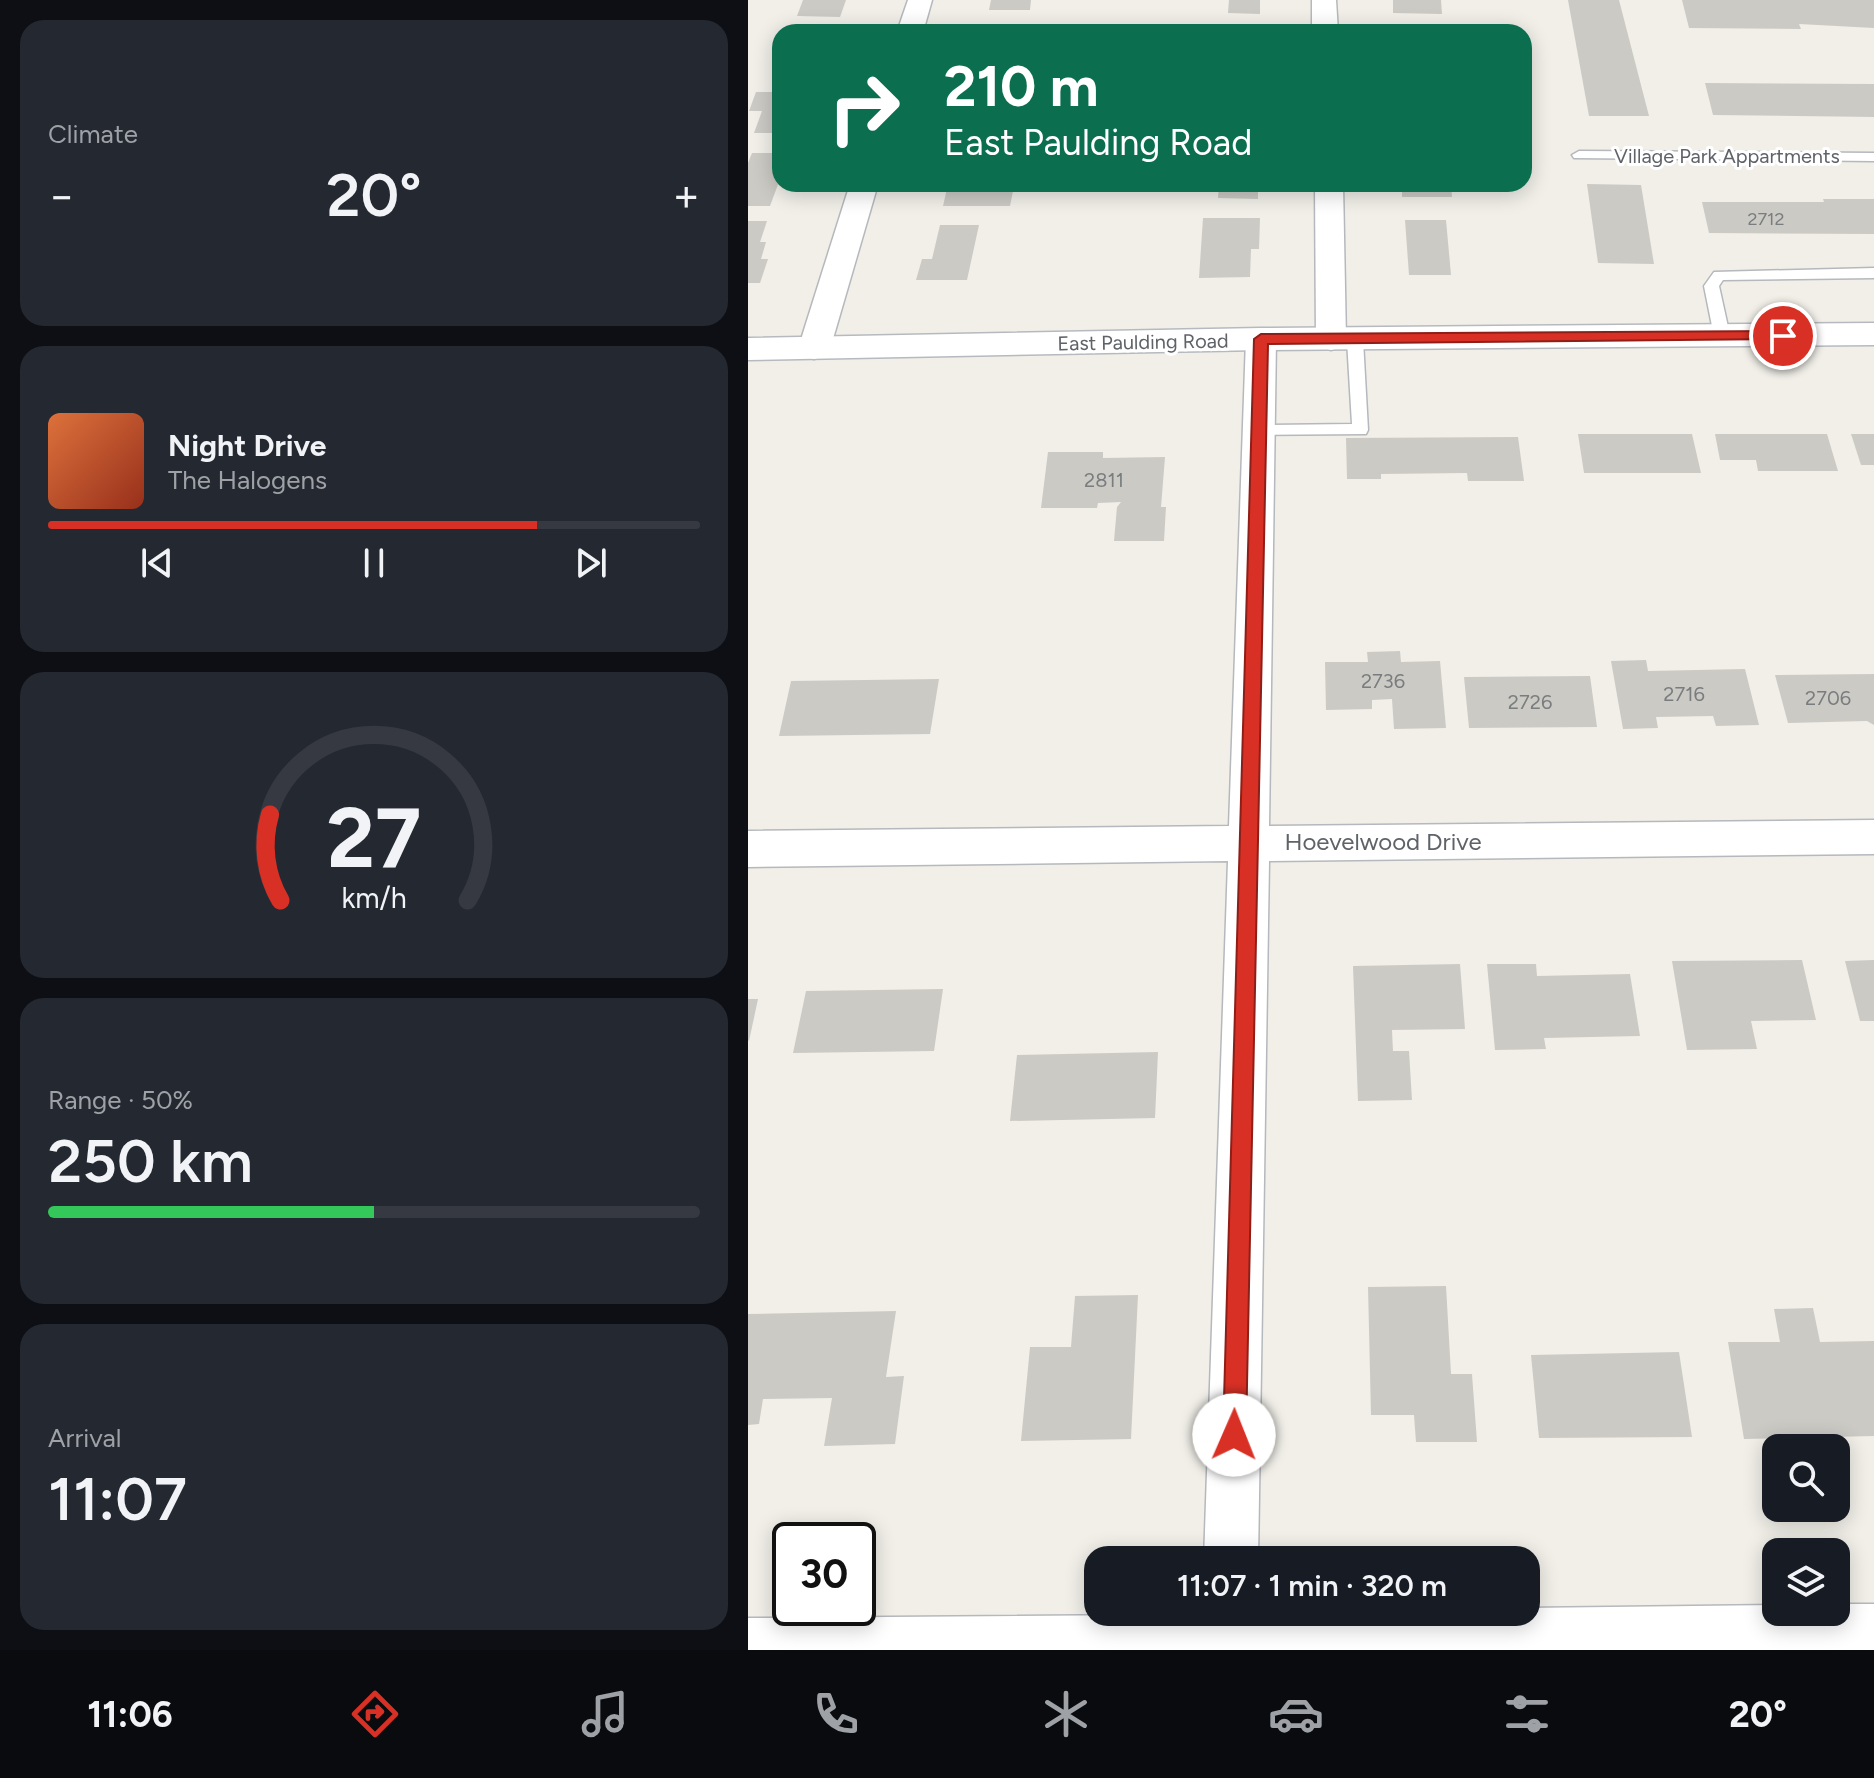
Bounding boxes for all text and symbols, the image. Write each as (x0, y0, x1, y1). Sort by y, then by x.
text: 210 m (944, 53, 1099, 120)
icon: right (812, 56, 916, 160)
text: Climate (48, 118, 138, 150)
text: East Paulding Road (944, 121, 1252, 164)
street label: Village Park Appartments (1614, 144, 1840, 168)
text: 20° (326, 159, 422, 231)
text: − (48, 169, 75, 222)
text: + (673, 169, 700, 222)
house number: 2712 (1747, 208, 1785, 230)
pin (1749, 302, 1817, 370)
icon: arrive (1761, 314, 1805, 358)
street label: East Paulding Road (1057, 329, 1229, 355)
text: Night Drive (168, 427, 326, 464)
text: The Halogens (168, 464, 327, 496)
house number: 2811 (1084, 468, 1124, 492)
icon: previous (135, 541, 179, 585)
icon: pause (352, 541, 396, 585)
icon: next (569, 541, 613, 585)
house number: 2736 (1361, 669, 1405, 693)
house number: 2716 (1663, 682, 1705, 706)
house number: 2706 (1805, 686, 1851, 710)
house number: 2726 (1508, 690, 1552, 714)
text: 27 (327, 788, 421, 888)
street label: Hoevelwood Drive (1284, 827, 1482, 856)
text: km/h (341, 881, 407, 915)
text: Range · 50% (48, 1084, 193, 1116)
text: 250 km (48, 1125, 253, 1197)
position arrow (1192, 1393, 1276, 1477)
text: Arrival (48, 1422, 121, 1454)
map controls (1762, 1434, 1850, 1626)
button: search (1762, 1434, 1850, 1522)
text: 11:07 (48, 1463, 187, 1535)
speed limit sign: 30 (772, 1522, 876, 1626)
button: layers (1762, 1538, 1850, 1626)
text: 11:07 · 1 min · 320 m (1177, 1567, 1447, 1604)
icon: directions (347, 1686, 403, 1742)
icon: music (577, 1686, 633, 1742)
icon: phone (808, 1686, 864, 1742)
icon: climate (1038, 1686, 1094, 1742)
icon: car (1268, 1686, 1324, 1742)
icon: filters (1499, 1686, 1555, 1742)
text: 11:06 (87, 1693, 173, 1736)
text: 20° (1729, 1693, 1787, 1736)

